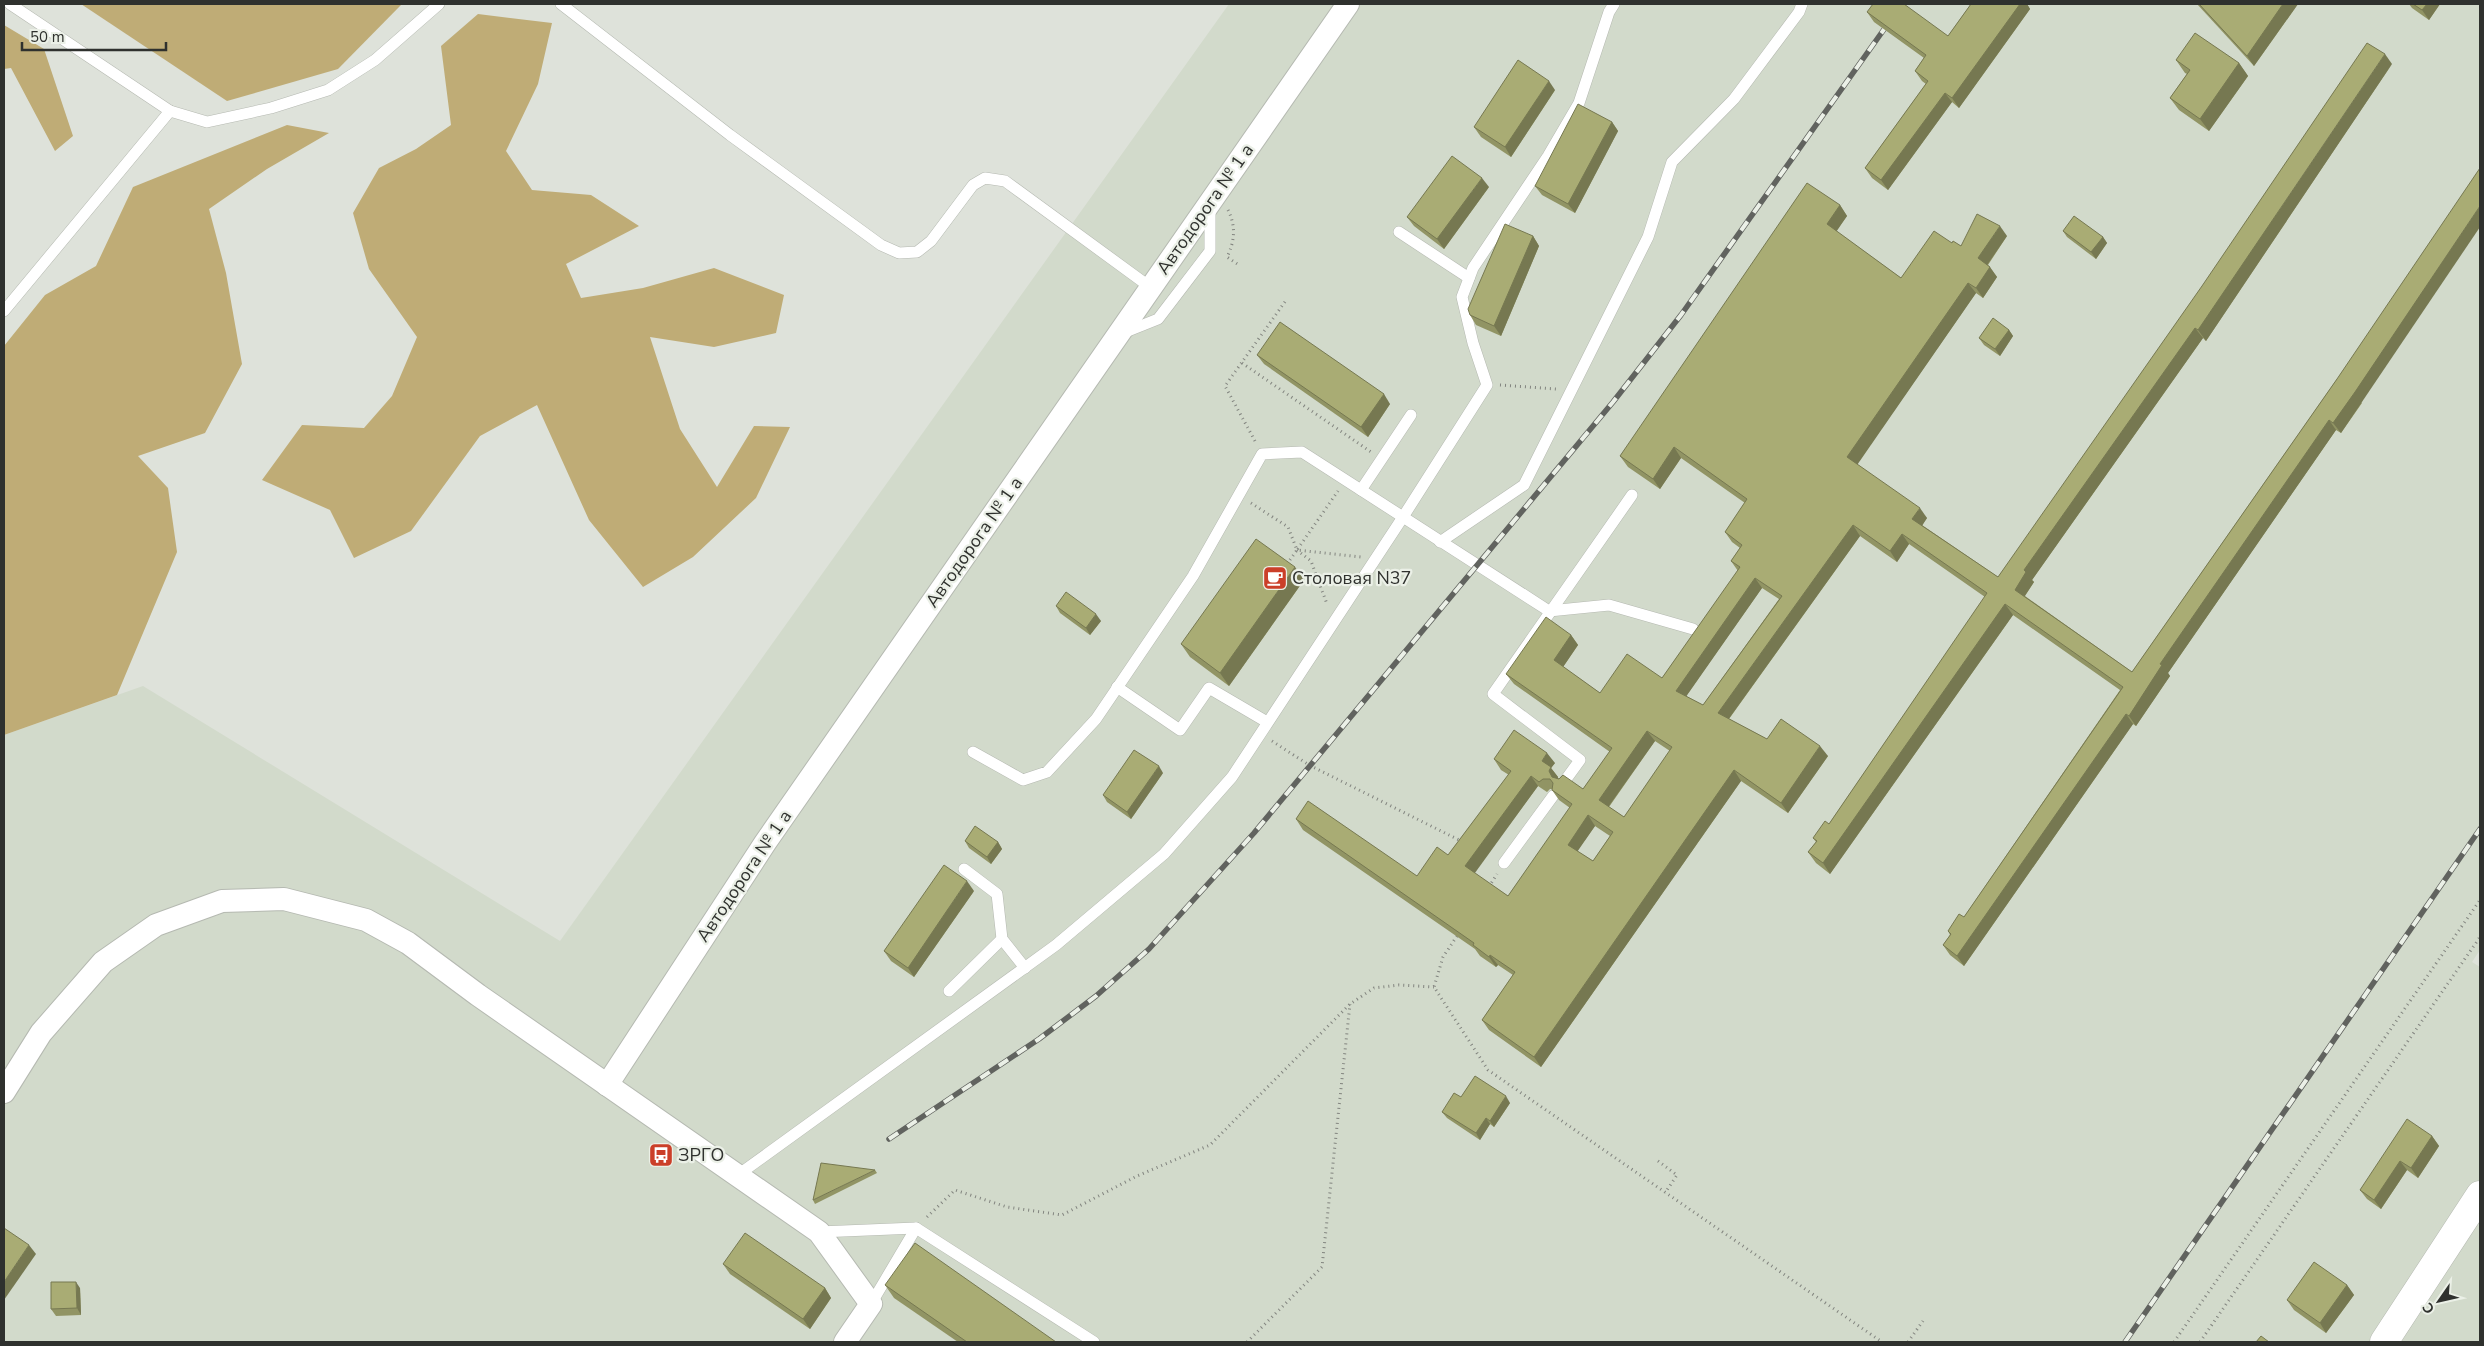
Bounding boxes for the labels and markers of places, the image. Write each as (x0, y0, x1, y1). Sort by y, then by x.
cafe icon: Столовая N37 (1262, 565, 1288, 591)
place label: Столовая N37 (1292, 566, 1411, 590)
bus stop icon: ЗРГО (648, 1142, 674, 1168)
place label: ЗРГО (678, 1143, 724, 1167)

